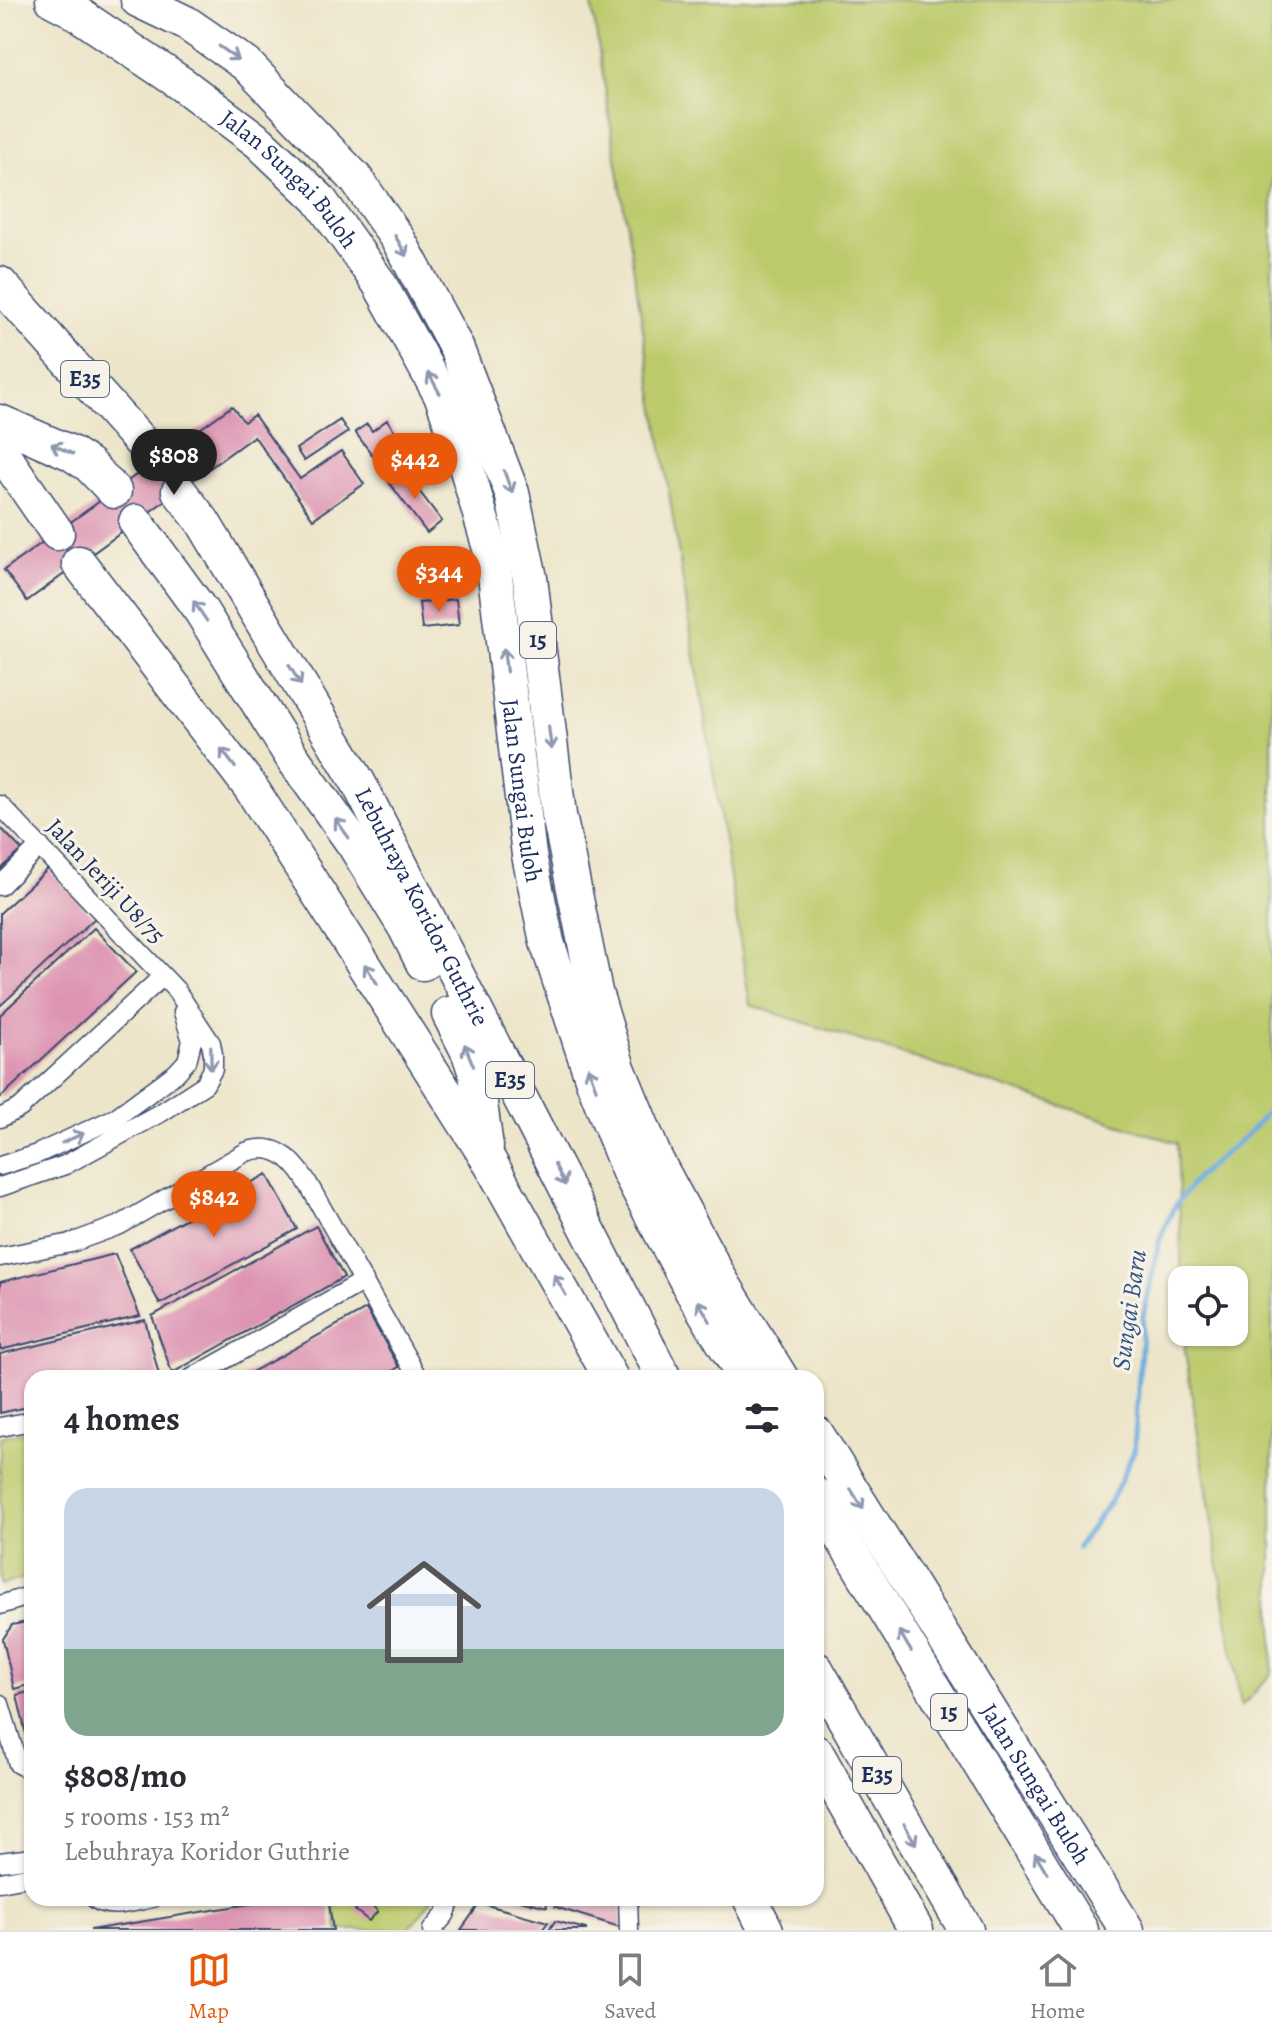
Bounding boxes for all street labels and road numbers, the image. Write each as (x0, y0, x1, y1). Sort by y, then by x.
street label: Jalan Sungai Buloh (214, 102, 365, 255)
road number: E35 (61, 361, 109, 397)
road number: 15 (520, 622, 556, 658)
street label: Jalan Sungai Buloh (494, 697, 550, 885)
street label: Lebuhraya Koridor Guthrie (347, 782, 497, 1031)
street label: Jalan Jeriji U8/75 (40, 811, 172, 951)
road number: E35 (486, 1062, 534, 1098)
road number: 15 (931, 1694, 967, 1730)
street label: Jalan Sungai Buloh (973, 1697, 1098, 1871)
road number: E35 (853, 1757, 901, 1793)

